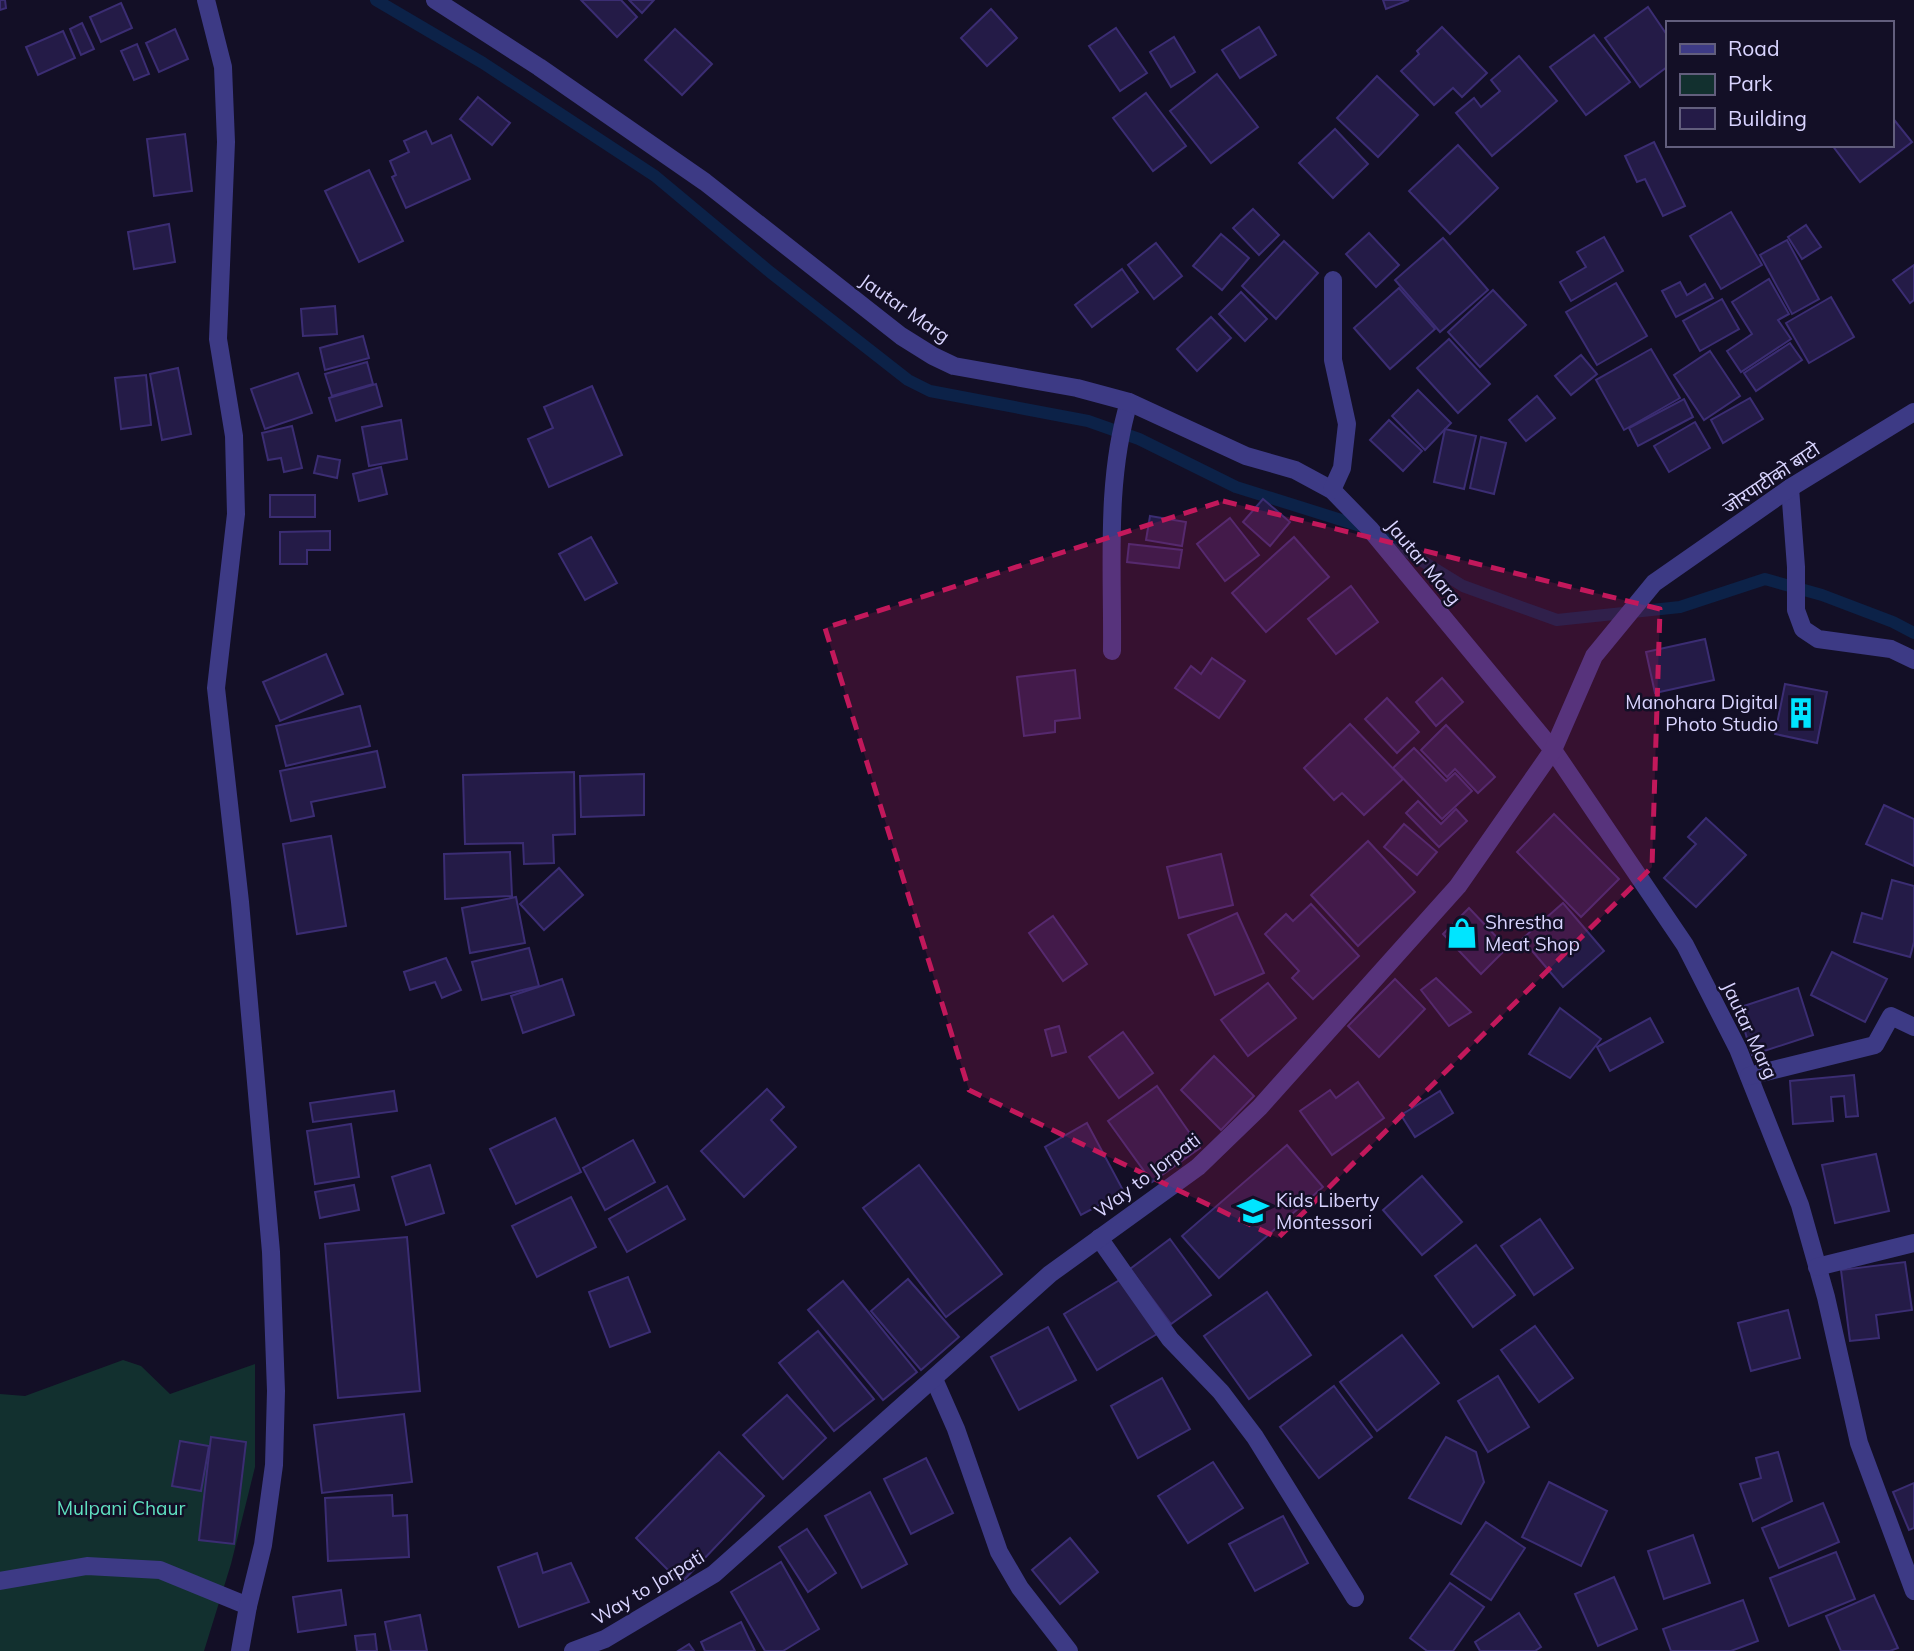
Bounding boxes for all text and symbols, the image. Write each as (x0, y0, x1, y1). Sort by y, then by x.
legend (1666, 21, 1893, 147)
text: Road (1728, 35, 1779, 61)
text: Park (1728, 70, 1772, 96)
text: Building (1728, 105, 1807, 131)
street label: Jautar Marg (855, 268, 955, 348)
street label: जोरपाटीको बाटो (1718, 436, 1825, 519)
street label: Jautar Marg (1381, 514, 1467, 610)
place label: Manohara Digital Photo Studio (1625, 690, 1778, 736)
building icon: Manohara Digital Photo Studio (1784, 696, 1818, 730)
place label: Shrestha Meat Shop (1485, 910, 1580, 956)
shop icon: Shrestha Meat Shop (1445, 916, 1479, 950)
street label: Jautar Marg (1717, 978, 1783, 1082)
street label: Way to Jorpati (1089, 1127, 1205, 1223)
place label: Kids Liberty Montessori (1276, 1188, 1379, 1234)
school or university icon: Kids Liberty Montessori (1236, 1194, 1270, 1228)
park label: Mulpani Chaur (57, 1496, 185, 1520)
street label: Way to Jorpati (588, 1544, 708, 1630)

